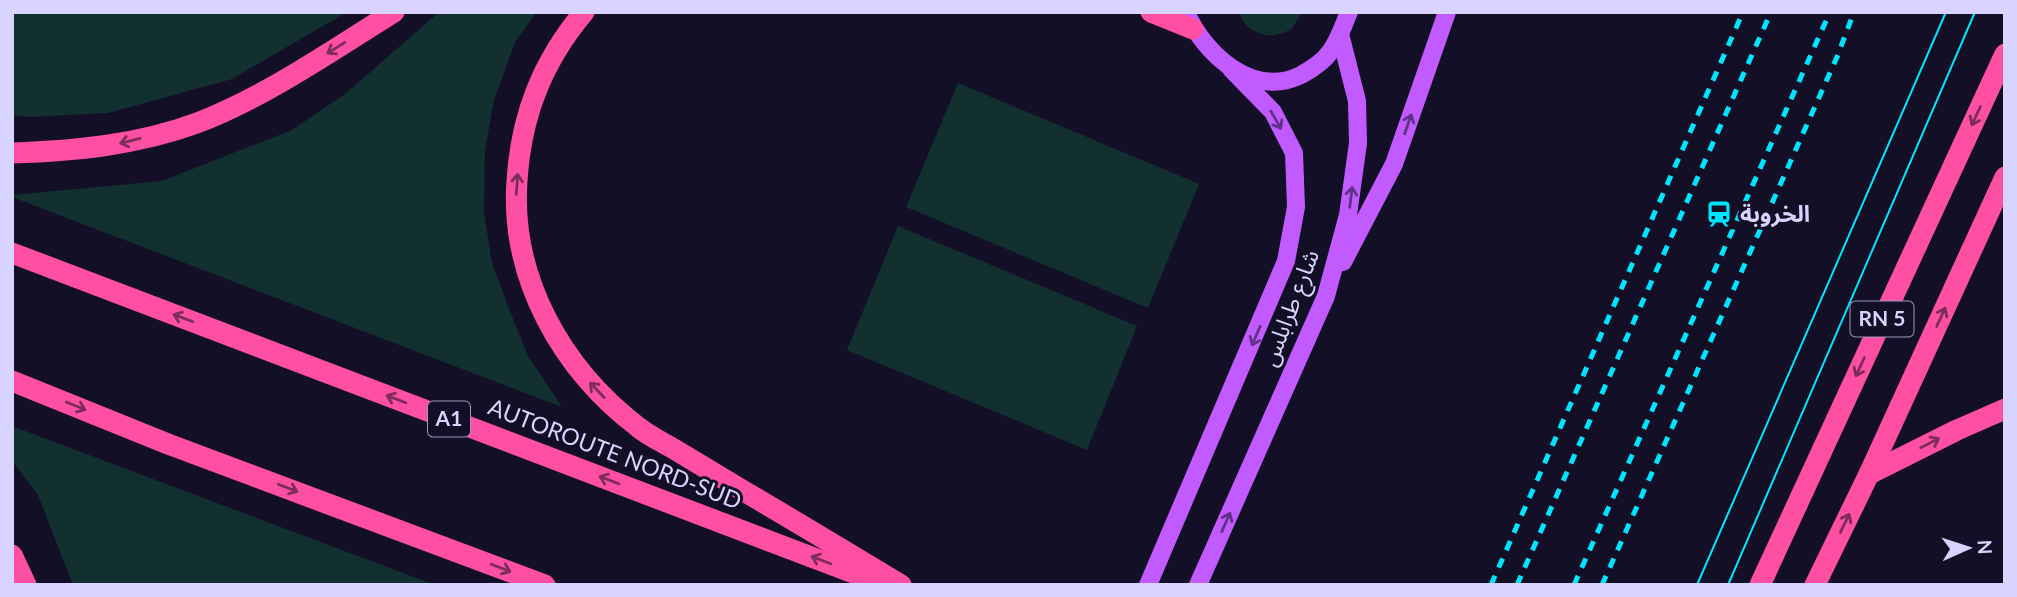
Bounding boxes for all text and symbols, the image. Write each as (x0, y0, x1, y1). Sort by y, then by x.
one-way arrow (326, 41, 346, 55)
one-way arrow (1969, 105, 1982, 126)
one-way arrow (1269, 109, 1283, 129)
one-way arrow (1403, 114, 1415, 136)
one-way arrow (119, 135, 142, 148)
one-way arrow (511, 173, 524, 196)
one-way arrow (1344, 186, 1357, 209)
station icon: الخروبة (1704, 199, 1734, 229)
place label: الخروبة (1740, 199, 1810, 228)
street label: شارع طرابلس (1254, 245, 1328, 371)
road number: RN 5 (1850, 302, 1913, 336)
one-way arrow (1934, 307, 1948, 328)
one-way arrow (173, 310, 195, 323)
one-way arrow (1248, 325, 1261, 346)
one-way arrow (1853, 356, 1867, 377)
one-way arrow (588, 382, 605, 399)
one-way arrow (385, 391, 407, 404)
street label: AUTOROUTE NORD-SUD (485, 392, 746, 514)
one-way arrow (64, 401, 86, 414)
road number: A1 (428, 402, 470, 436)
one-way arrow (1919, 436, 1940, 450)
one-way arrow (598, 472, 620, 485)
one-way arrow (276, 483, 298, 496)
one-way arrow (1220, 512, 1233, 534)
one-way arrow (1838, 513, 1852, 534)
north arrow (1933, 513, 2003, 583)
text: N (1974, 539, 1997, 555)
one-way arrow (811, 553, 833, 566)
one-way arrow (489, 563, 511, 576)

